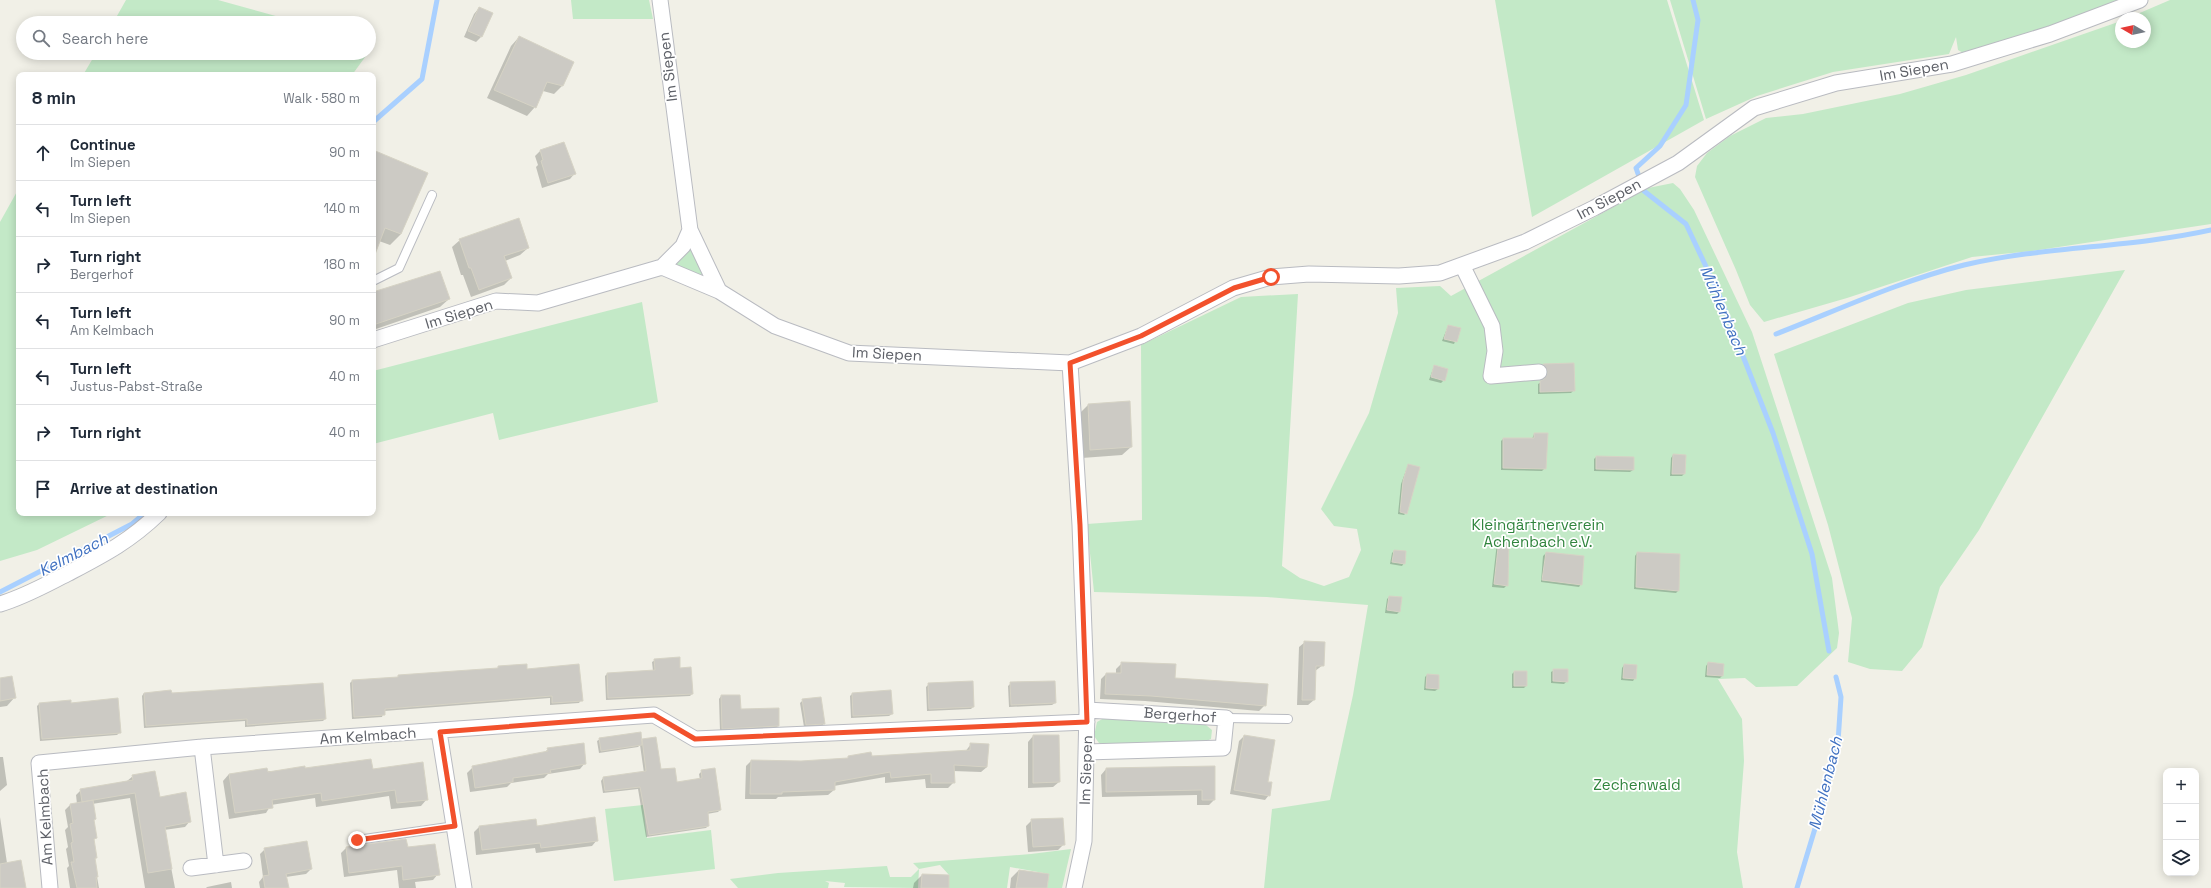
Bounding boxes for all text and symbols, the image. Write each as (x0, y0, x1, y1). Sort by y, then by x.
north arrow (2115, 12, 2151, 48)
search box (16, 16, 376, 60)
icon: search (30, 27, 52, 49)
text: Search here (62, 29, 148, 48)
street label: Im Siepen (654, 31, 681, 103)
street label: Im Siepen (1878, 54, 1950, 85)
text: 8 min (32, 87, 76, 109)
text: Walk · 580 m (283, 90, 360, 107)
text: Continue (70, 135, 136, 154)
icon: ahead (32, 142, 54, 164)
text: 90 m (329, 144, 360, 161)
text: Im Siepen (70, 154, 131, 171)
street label: Im Siepen (1573, 174, 1644, 223)
text: Turn left (70, 191, 132, 210)
icon: left (32, 198, 54, 220)
text: 140 m (324, 200, 360, 217)
text: Im Siepen (70, 210, 131, 227)
text: Turn right (70, 247, 141, 266)
icon: right (32, 254, 54, 276)
text: 180 m (324, 256, 360, 273)
water label: Mühlenbach (1695, 262, 1752, 359)
text: Bergerhof (70, 266, 133, 283)
route start (1262, 268, 1280, 286)
street label: Im Siepen (423, 294, 495, 333)
text: Turn left (70, 303, 132, 322)
icon: left (32, 310, 54, 332)
text: 90 m (329, 312, 360, 329)
text: Am Kelmbach (70, 322, 154, 339)
street label: Im Siepen (852, 342, 922, 365)
text: Turn left (70, 359, 132, 378)
icon: left (32, 366, 54, 388)
text: 40 m (329, 368, 360, 385)
text: Justus-Pabst-Straße (70, 378, 203, 395)
icon: right (32, 422, 54, 444)
text: Turn right (70, 423, 141, 442)
text: 40 m (329, 424, 360, 441)
icon: arrive (32, 478, 54, 500)
text: Arrive at destination (70, 479, 218, 498)
park label: Kleingärtnerverein Achenbach e.V. (1472, 515, 1604, 551)
water label: Kelmbach (35, 527, 113, 581)
street label: Bergerhof (1143, 702, 1218, 727)
street label: Am Kelmbach (319, 723, 417, 748)
water label: Mühlenbach (1804, 733, 1847, 832)
street label: Im Siepen (1075, 735, 1096, 805)
street label: Am Kelmbach (32, 768, 57, 866)
map controls (2163, 768, 2199, 876)
button: + (2163, 768, 2199, 804)
park label: Zechenwald (1593, 775, 1681, 794)
button: − (2163, 804, 2199, 840)
route end (348, 831, 366, 849)
button: layers (2163, 840, 2199, 876)

